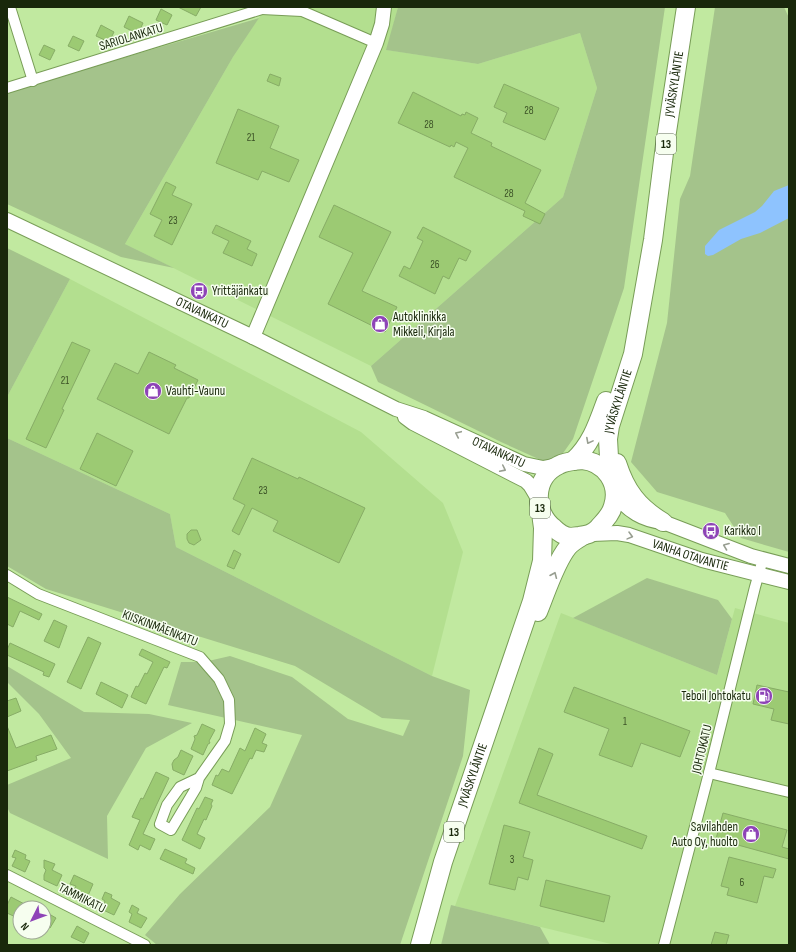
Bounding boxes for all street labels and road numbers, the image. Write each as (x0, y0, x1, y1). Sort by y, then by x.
street label: SARIOLANKATU (97, 20, 165, 54)
street label: JYVÄSKYLÄNTIE (661, 50, 687, 119)
road number: 13 (656, 134, 676, 154)
street label: OTAVANKATU (173, 293, 231, 332)
street label: JYVÄSKYLÄNTIE (601, 367, 636, 436)
street label: OTAVANKATU (470, 433, 528, 471)
road number: 13 (530, 498, 550, 518)
street label: VANHA OTAVANTIE (650, 536, 730, 574)
street label: KIISKINMÄENKATU (120, 606, 200, 650)
street label: JOHTOKATU (688, 723, 716, 776)
street label: JYVÄSKYLÄNTIE (454, 741, 491, 810)
road number: 13 (444, 822, 464, 842)
street label: TAMMIKATU (56, 879, 108, 917)

